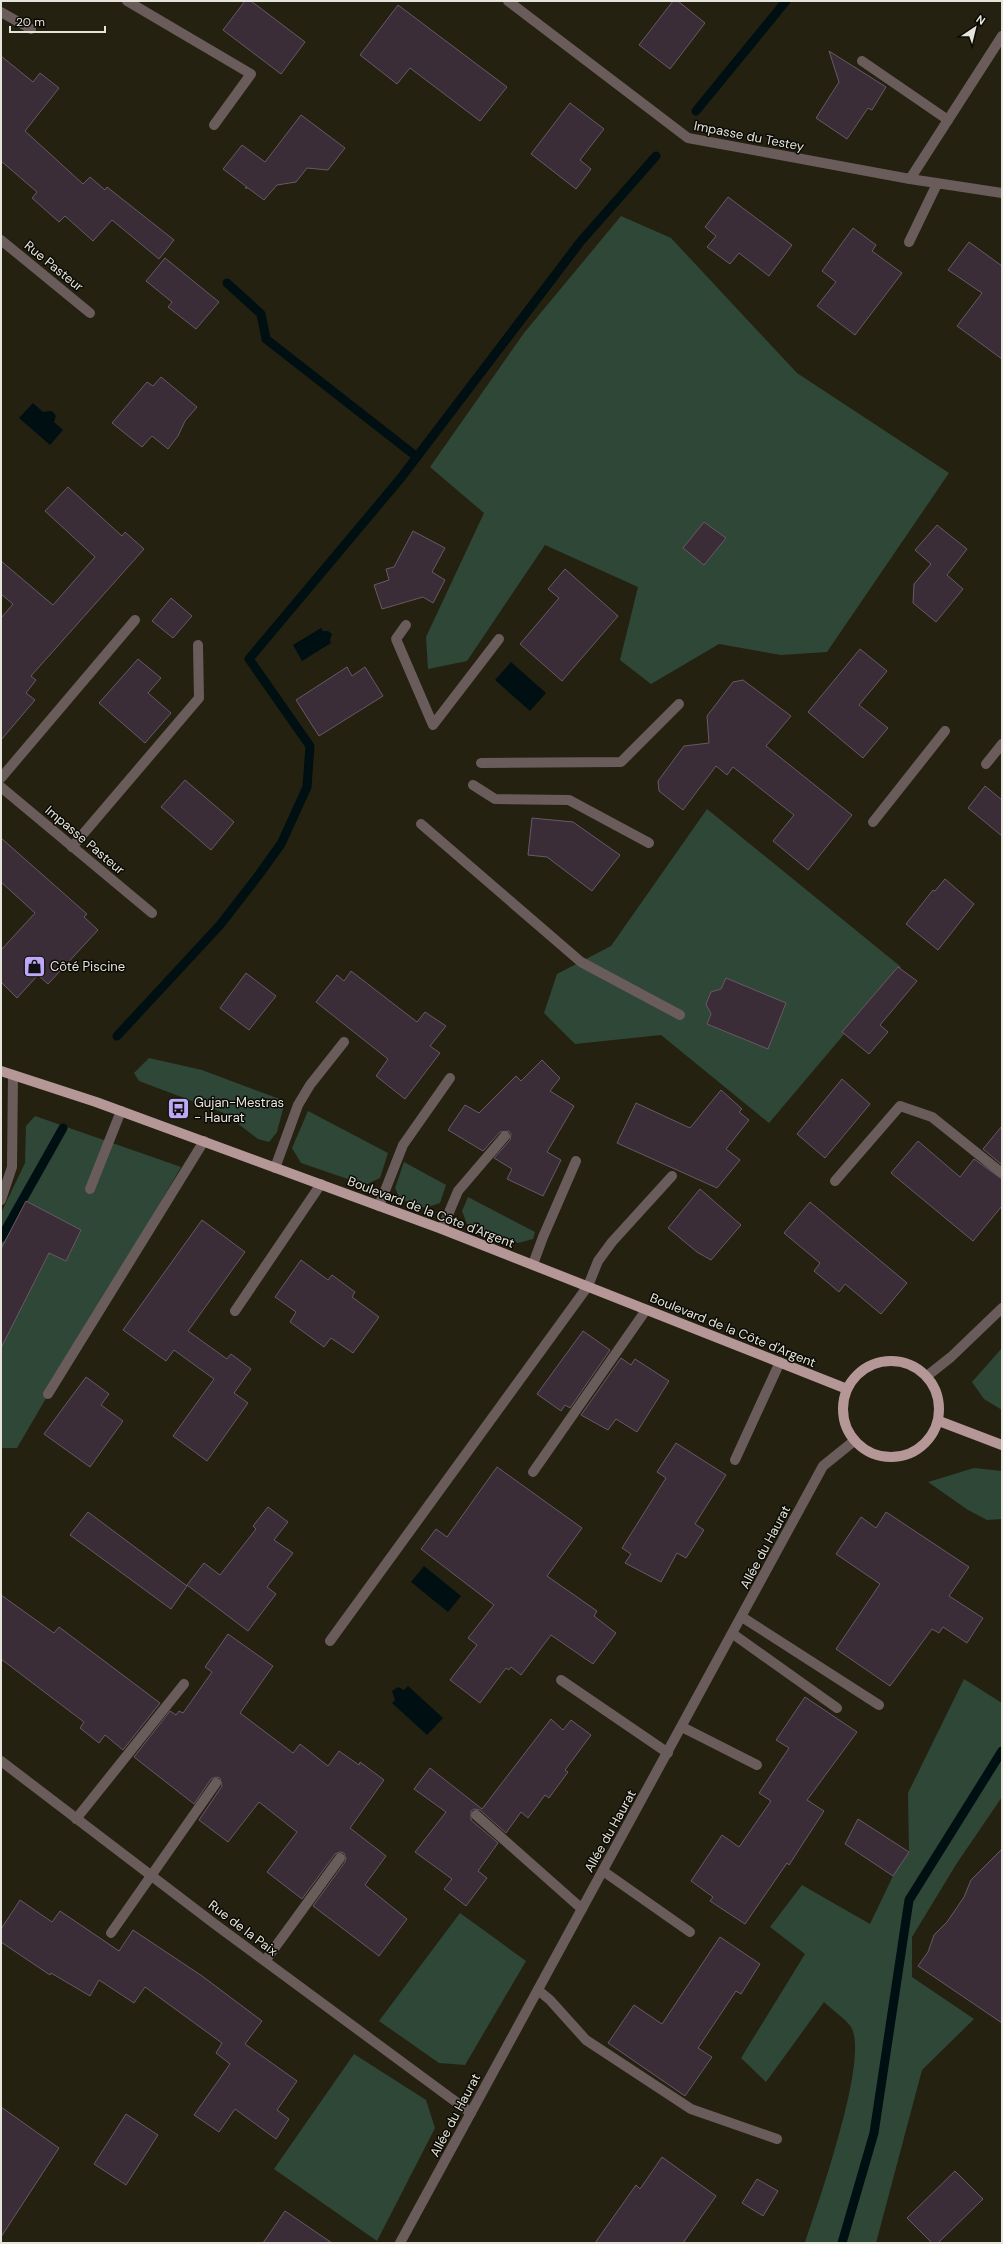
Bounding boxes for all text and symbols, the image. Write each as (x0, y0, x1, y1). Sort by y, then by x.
scale bar (10, 8, 105, 34)
north arrow (955, 8, 995, 48)
text: N (973, 12, 988, 28)
text: 20 m (16, 14, 45, 30)
street label: Impasse du Testey (692, 117, 806, 155)
street label: Rue Pasteur (21, 237, 87, 295)
street label: Impasse Pasteur (42, 802, 128, 878)
shop icon: Côté Piscine (21, 953, 47, 979)
place label: Côté Piscine (50, 958, 125, 975)
place label: Gujan-Mestras - Haurat (194, 1094, 284, 1126)
bus stop icon: Gujan-Mestras - Haurat (165, 1096, 191, 1122)
street label: Boulevard de la Côte d'Argent (345, 1172, 517, 1252)
street label: Boulevard de la Côte d'Argent (648, 1289, 818, 1371)
street label: Allée du Haurat (736, 1502, 794, 1592)
street label: Allée du Haurat (580, 1787, 640, 1875)
street label: Rue de la Paix (205, 1896, 281, 1960)
street label: Allée du Haurat (426, 2070, 484, 2160)

